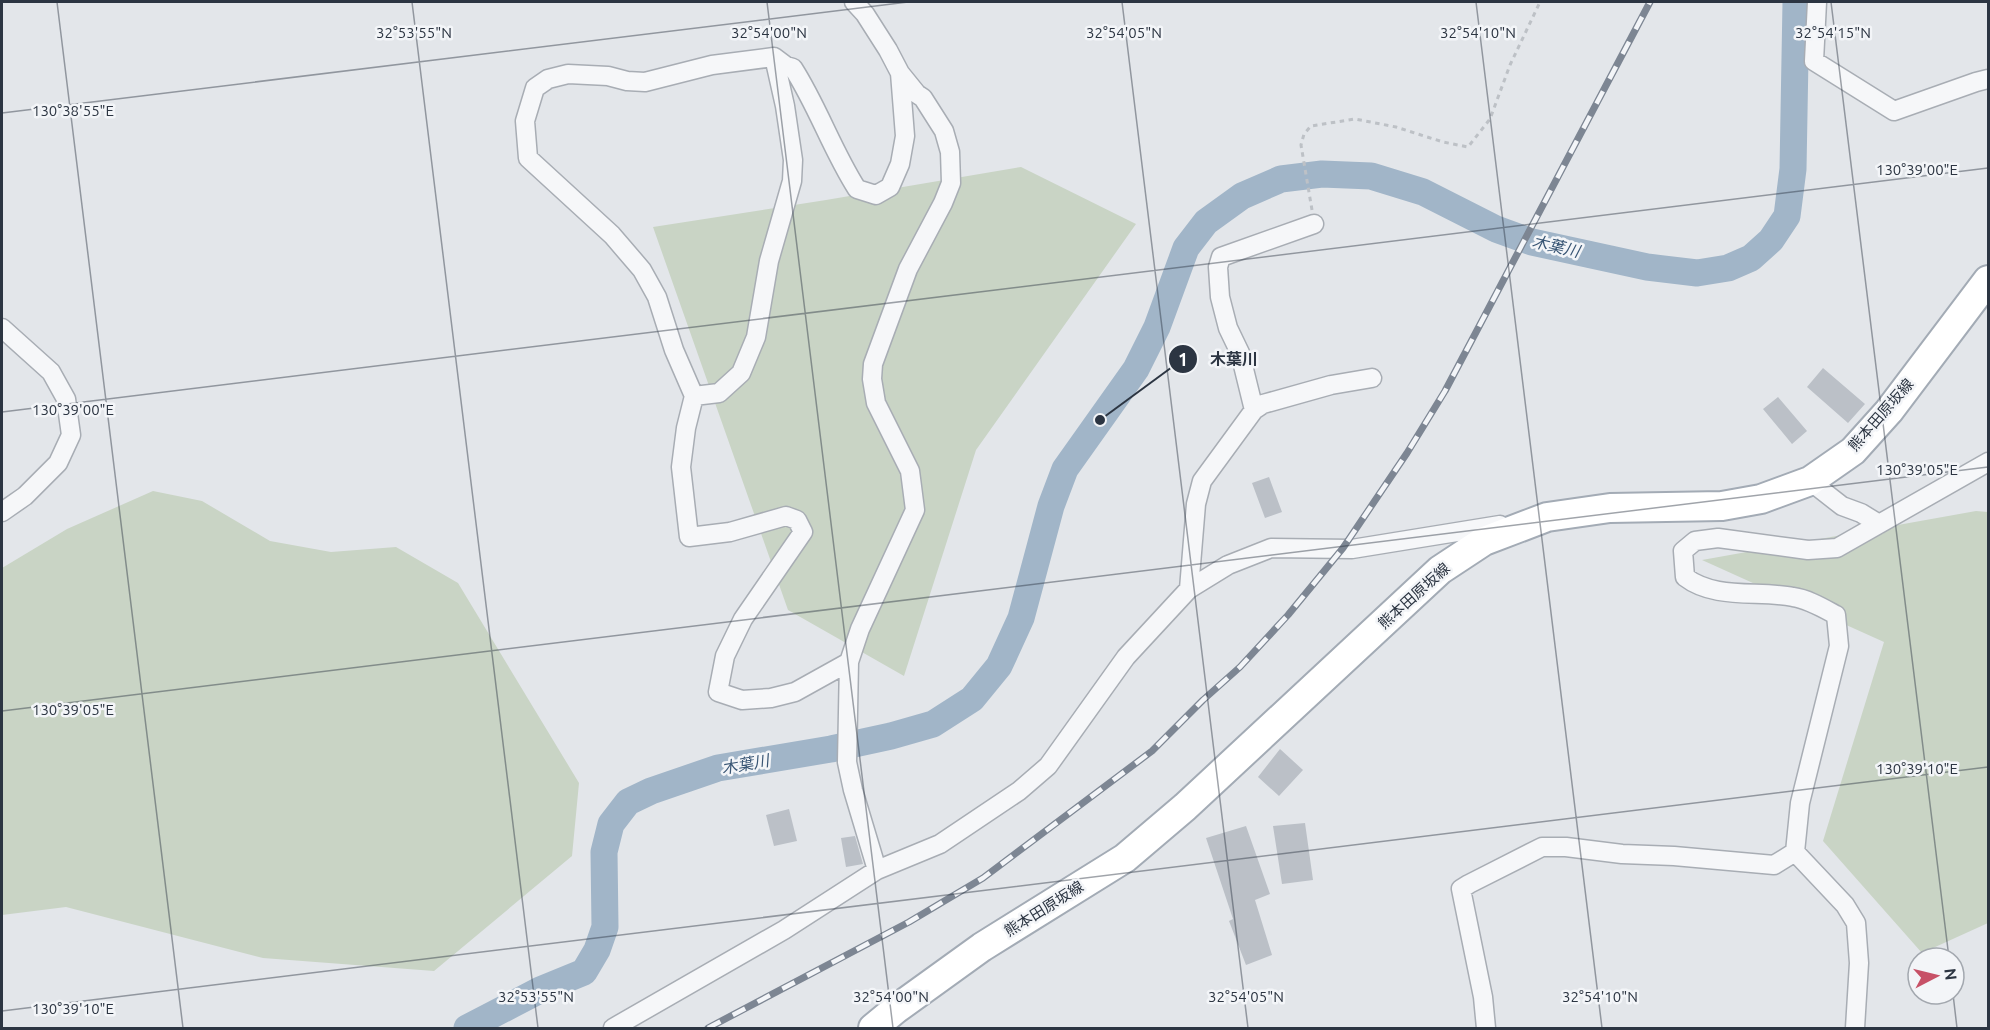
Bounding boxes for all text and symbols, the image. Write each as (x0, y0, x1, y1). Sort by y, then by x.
text: 32°53'55"N (376, 24, 452, 41)
text: 32°54'00"N (731, 24, 807, 41)
text: 32°54'05"N (1086, 24, 1162, 41)
text: 32°54'10"N (1440, 24, 1516, 41)
text: 32°54'15"N (1795, 24, 1871, 41)
text: 130°38'55"E (32, 102, 114, 119)
text: 130°39'00"E (1876, 161, 1958, 178)
water label: 木葉川 (1531, 232, 1583, 261)
callout: 木葉川 (1168, 342, 1270, 376)
text: 1 (1178, 349, 1188, 369)
text: 木葉川 (1210, 350, 1258, 368)
street label: 熊本田原坂線 (1845, 375, 1917, 454)
text: 130°39'00"E (32, 401, 114, 418)
text: 130°39'05"E (1876, 461, 1958, 478)
street label: 熊本田原坂線 (1375, 559, 1453, 632)
text: 130°39'05"E (32, 701, 114, 718)
water label: 木葉川 (720, 751, 772, 777)
text: 130°39'10"E (1876, 760, 1958, 777)
street label: 熊本田原坂線 (1001, 878, 1086, 940)
north arrow (1906, 946, 1966, 1006)
text: N (1941, 967, 1961, 981)
text: 32°53'55"N (498, 988, 574, 1005)
text: 32°54'00"N (853, 988, 929, 1005)
text: 32°54'05"N (1208, 988, 1284, 1005)
text: 32°54'10"N (1562, 988, 1638, 1005)
text: 130°39'10"E (32, 1000, 114, 1017)

